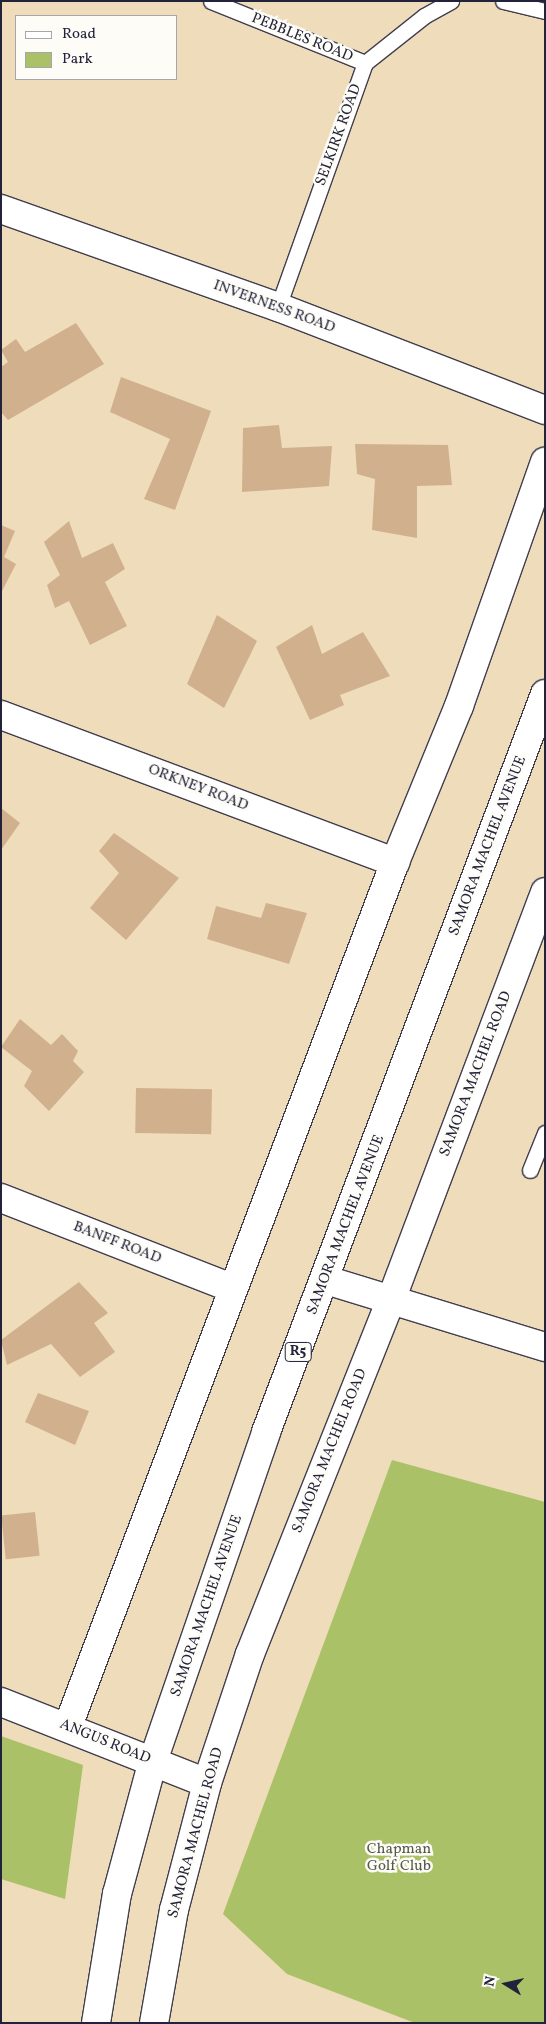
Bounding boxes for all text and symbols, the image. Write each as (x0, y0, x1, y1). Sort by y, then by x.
street label: PEBBLES ROAD (249, 10, 355, 66)
legend (15, 15, 178, 80)
text: Road (62, 24, 96, 45)
text: Park (62, 49, 93, 70)
street label: SELKIRK ROAD (312, 82, 366, 188)
street label: INVERNESS ROAD (211, 277, 337, 337)
street label: SAMORA MACHEL AVENUE (445, 754, 531, 938)
street label: ORKNEY ROAD (145, 761, 251, 815)
street label: SAMORA MACHEL ROAD (436, 989, 516, 1159)
street label: SAMORA MACHEL AVENUE (303, 1133, 389, 1317)
street label: BANFF ROAD (70, 1218, 164, 1268)
road number: R5 (284, 1340, 312, 1364)
street label: SAMORA MACHEL ROAD (289, 1366, 371, 1536)
street label: SAMORA MACHEL AVENUE (167, 1513, 247, 1699)
street label: ANGUS ROAD (57, 1716, 153, 1768)
street label: SAMORA MACHEL ROAD (165, 1746, 227, 1920)
park label: Chapman Golf Club (367, 1840, 431, 1875)
north arrow (481, 1959, 531, 2009)
text: N (480, 1975, 501, 1988)

